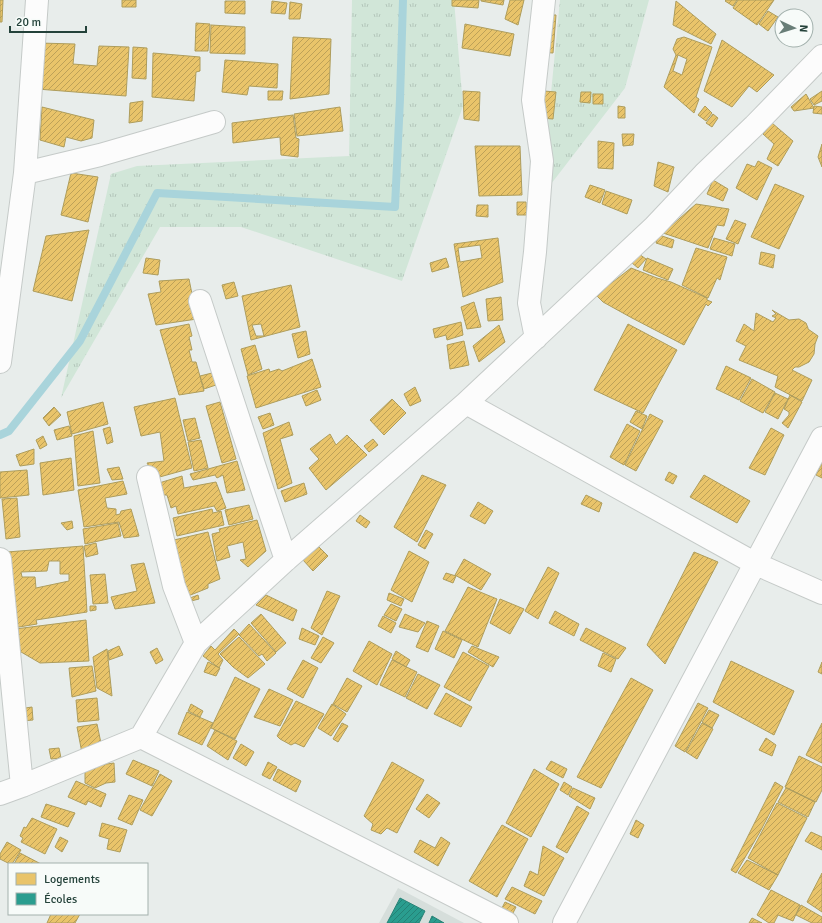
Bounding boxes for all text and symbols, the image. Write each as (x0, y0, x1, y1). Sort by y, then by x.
scale bar (10, 8, 86, 34)
north arrow (774, 8, 814, 48)
text: 20 m (16, 15, 41, 30)
text: N (797, 24, 810, 33)
legend (8, 863, 148, 915)
text: Logements (44, 872, 100, 887)
text: Écoles (44, 892, 77, 907)

